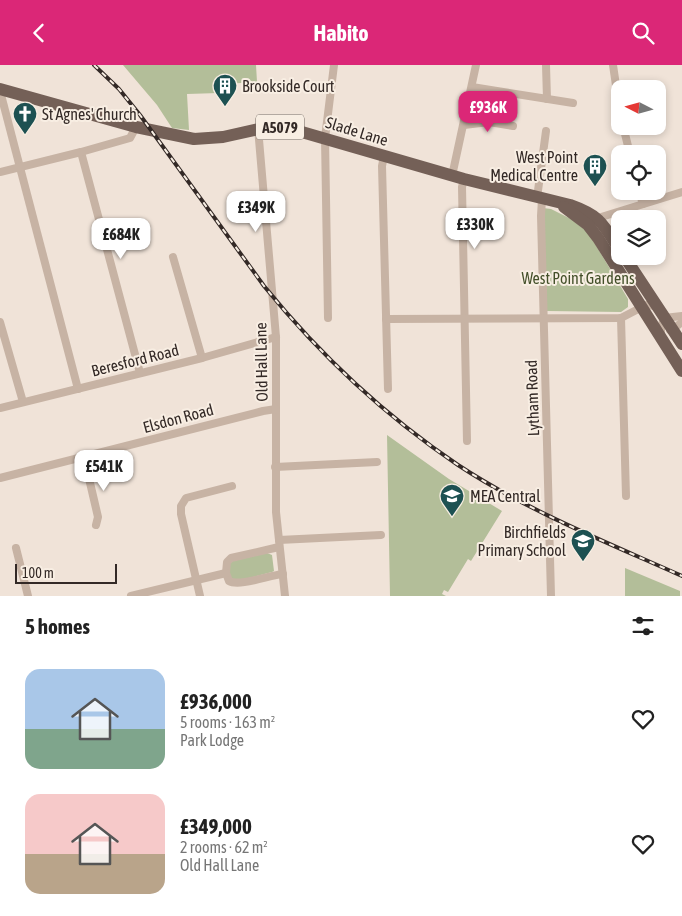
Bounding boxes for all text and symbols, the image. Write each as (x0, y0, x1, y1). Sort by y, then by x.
icon: back (25, 19, 53, 47)
icon: search (629, 19, 657, 47)
text: Habito (314, 20, 368, 46)
building icon: Brookside Court (212, 73, 238, 107)
place label: Brookside Court (242, 77, 335, 95)
north arrow (611, 80, 666, 135)
map controls (611, 80, 666, 265)
pin: £936K (453, 91, 523, 133)
text: £936K (469, 98, 507, 116)
church icon: St Agnes' Church (12, 101, 38, 135)
place label: St Agnes' Church (42, 105, 137, 124)
street label: Slade Lane (324, 113, 390, 149)
road number: A5079 (256, 115, 304, 139)
button: locate (611, 145, 666, 200)
place label: West Point Medical Centre (490, 148, 578, 184)
building icon: West Point Medical Centre (582, 153, 608, 187)
pin: £349K (221, 191, 291, 233)
text: £349K (237, 198, 275, 216)
pin: £330K (440, 207, 510, 250)
button: layers (611, 210, 666, 265)
text: £330K (456, 215, 494, 233)
pin: £684K (86, 217, 156, 260)
text: £684K (102, 225, 140, 243)
park label: West Point Gardens (521, 269, 635, 287)
street label: Old Hall Lane (251, 322, 271, 402)
street label: Beresford Road (89, 340, 181, 380)
street label: Lytham Road (522, 359, 543, 436)
street label: Elsdon Road (141, 400, 215, 436)
pin: £541K (69, 449, 139, 492)
text: £541K (85, 457, 123, 475)
school or university icon: MEA Central (439, 483, 465, 517)
place label: MEA Central (470, 487, 541, 505)
place label: Birchfields Primary School (478, 523, 567, 560)
school or university icon: Birchfields Primary School (570, 528, 596, 562)
scale bar (15, 561, 118, 584)
text: 100 m (22, 565, 54, 581)
icon: filters (629, 612, 657, 640)
text: 5 homes (25, 614, 90, 638)
icon: home (65, 689, 125, 749)
text: £936,000 (180, 689, 252, 713)
icon: heart (629, 705, 657, 733)
text: 5 rooms · 163 m² (180, 713, 275, 731)
text: Park Lodge (180, 731, 244, 749)
icon: home (65, 814, 125, 874)
text: £349,000 (180, 814, 252, 838)
icon: heart (629, 830, 657, 858)
text: 2 rooms · 62 m² (180, 838, 268, 856)
text: Old Hall Lane (180, 856, 259, 874)

